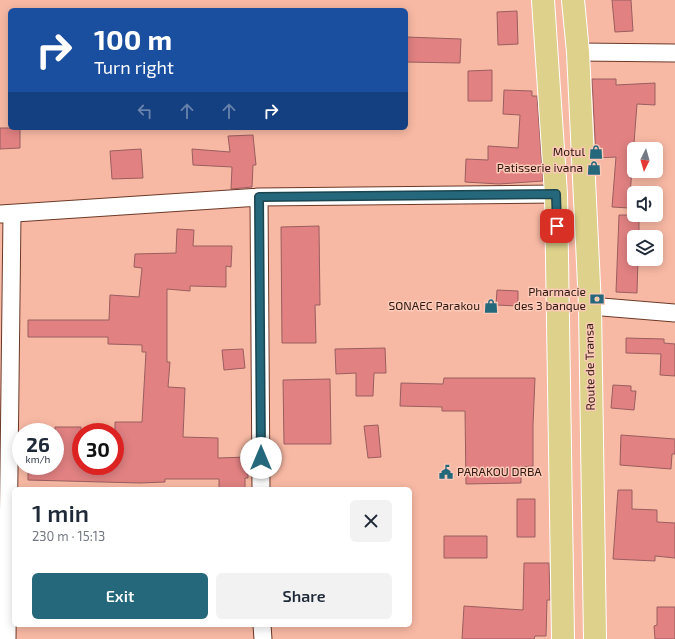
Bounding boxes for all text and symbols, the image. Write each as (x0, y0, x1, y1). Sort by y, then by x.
text: 100 m (94, 22, 172, 56)
icon: right (28, 24, 80, 76)
text: Turn right (94, 56, 174, 78)
icon: left (134, 100, 156, 122)
icon: ahead (176, 100, 198, 122)
icon: ahead (218, 100, 240, 122)
icon: right (260, 100, 282, 122)
north arrow (627, 142, 663, 178)
map controls (627, 142, 663, 266)
place label: Motul (553, 144, 585, 158)
shop icon: Motul (588, 144, 604, 160)
place label: Patisserie ivana (497, 160, 583, 174)
shop icon: Patisserie ivana (586, 160, 602, 176)
button: sound (627, 186, 663, 222)
pin (540, 209, 574, 243)
icon: arrive (546, 215, 568, 237)
button: layers (627, 230, 663, 266)
place label: Pharmacie des 3 banque (514, 284, 586, 312)
bank icon: Pharmacie des 3 banque (589, 291, 605, 307)
place label: SONAEC Parakou (389, 298, 480, 312)
shop icon: SONAEC Parakou (483, 298, 499, 314)
street label: Route de Transa (581, 323, 597, 411)
speed limit sign: 30 (72, 423, 124, 475)
text: 26 (26, 432, 50, 456)
position arrow (240, 437, 282, 479)
text: km/h (26, 453, 50, 465)
public building icon: PARAKOU DRBA (438, 464, 454, 480)
place label: PARAKOU DRBA (457, 464, 542, 478)
text: 1 min (32, 498, 89, 527)
button: close (350, 500, 392, 542)
text: 230 m · 15:13 (32, 528, 105, 544)
button: Exit (32, 573, 208, 619)
button: Share (216, 573, 392, 619)

